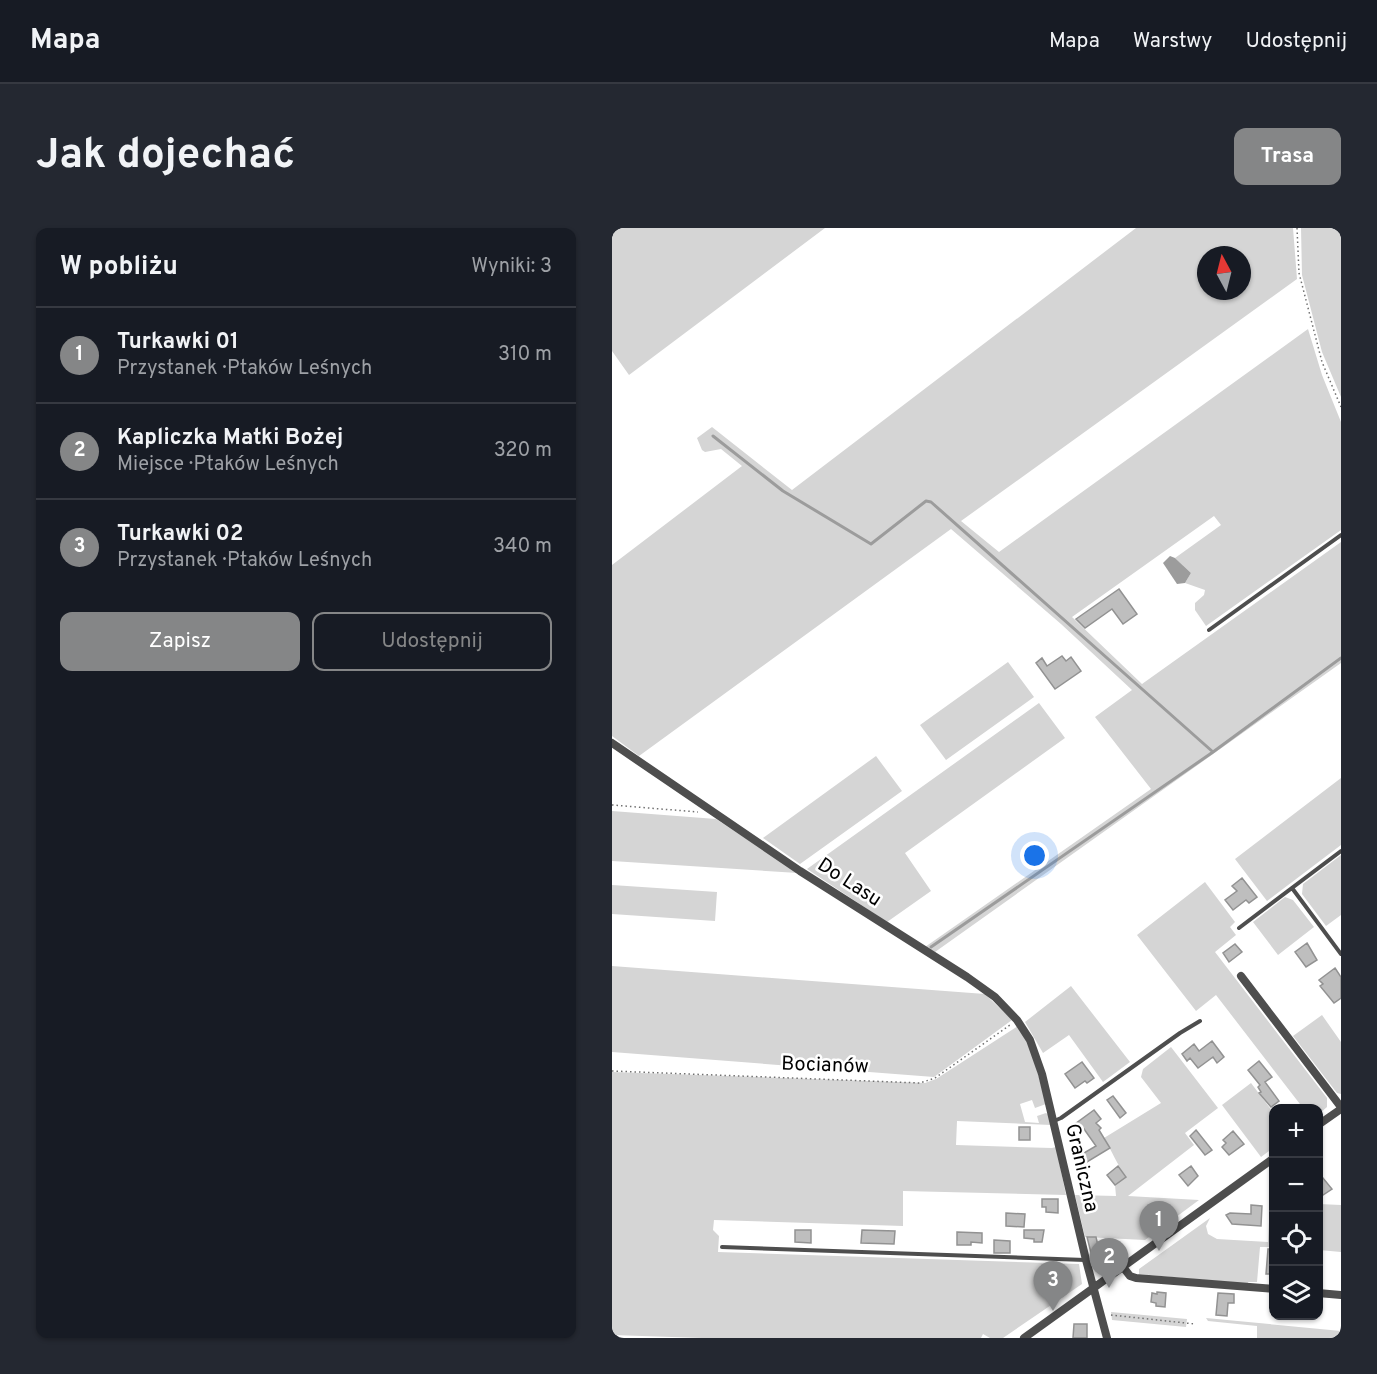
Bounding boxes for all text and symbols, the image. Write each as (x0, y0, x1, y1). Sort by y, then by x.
text: Mapa (30, 23, 100, 59)
text: Mapa (1049, 28, 1100, 55)
text: Warstwy (1133, 28, 1212, 55)
text: Udostępnij (1245, 28, 1347, 55)
button: Trasa (1234, 128, 1341, 185)
text: Jak dojechać (36, 130, 295, 183)
north arrow (1197, 246, 1251, 300)
text: W pobliżu (60, 251, 178, 284)
text: Wyniki: 3 (471, 254, 552, 280)
text: Turkawki 01 (117, 329, 239, 356)
text: 1 (76, 342, 84, 368)
text: 310 m (498, 342, 552, 368)
text: Przystanek · Ptaków Leśnych (117, 356, 372, 382)
text: Kapliczka Matki Bożej (117, 425, 343, 452)
text: 2 (73, 438, 86, 464)
text: 320 m (494, 438, 552, 464)
text: Miejsce · Ptaków Leśnych (117, 452, 339, 478)
text: Turkawki 02 (117, 521, 243, 548)
text: 3 (74, 534, 86, 560)
text: 340 m (493, 534, 552, 560)
text: Przystanek · Ptaków Leśnych (117, 548, 372, 574)
button: Zapisz (60, 612, 300, 671)
button: Udostępnij (312, 612, 552, 671)
your location (1020, 841, 1049, 870)
street label: Do Lasu (812, 853, 886, 913)
street label: Bocianów (781, 1051, 869, 1081)
map controls (1269, 1104, 1323, 1320)
button: + (1269, 1104, 1323, 1158)
street label: Graniczna (1058, 1121, 1104, 1215)
button: − (1269, 1158, 1323, 1212)
pin: 1 (1140, 1202, 1178, 1251)
button: locate (1269, 1212, 1323, 1266)
pin: 2 (1090, 1238, 1128, 1288)
pin: 3 (1034, 1262, 1072, 1311)
button: layers (1269, 1266, 1323, 1320)

